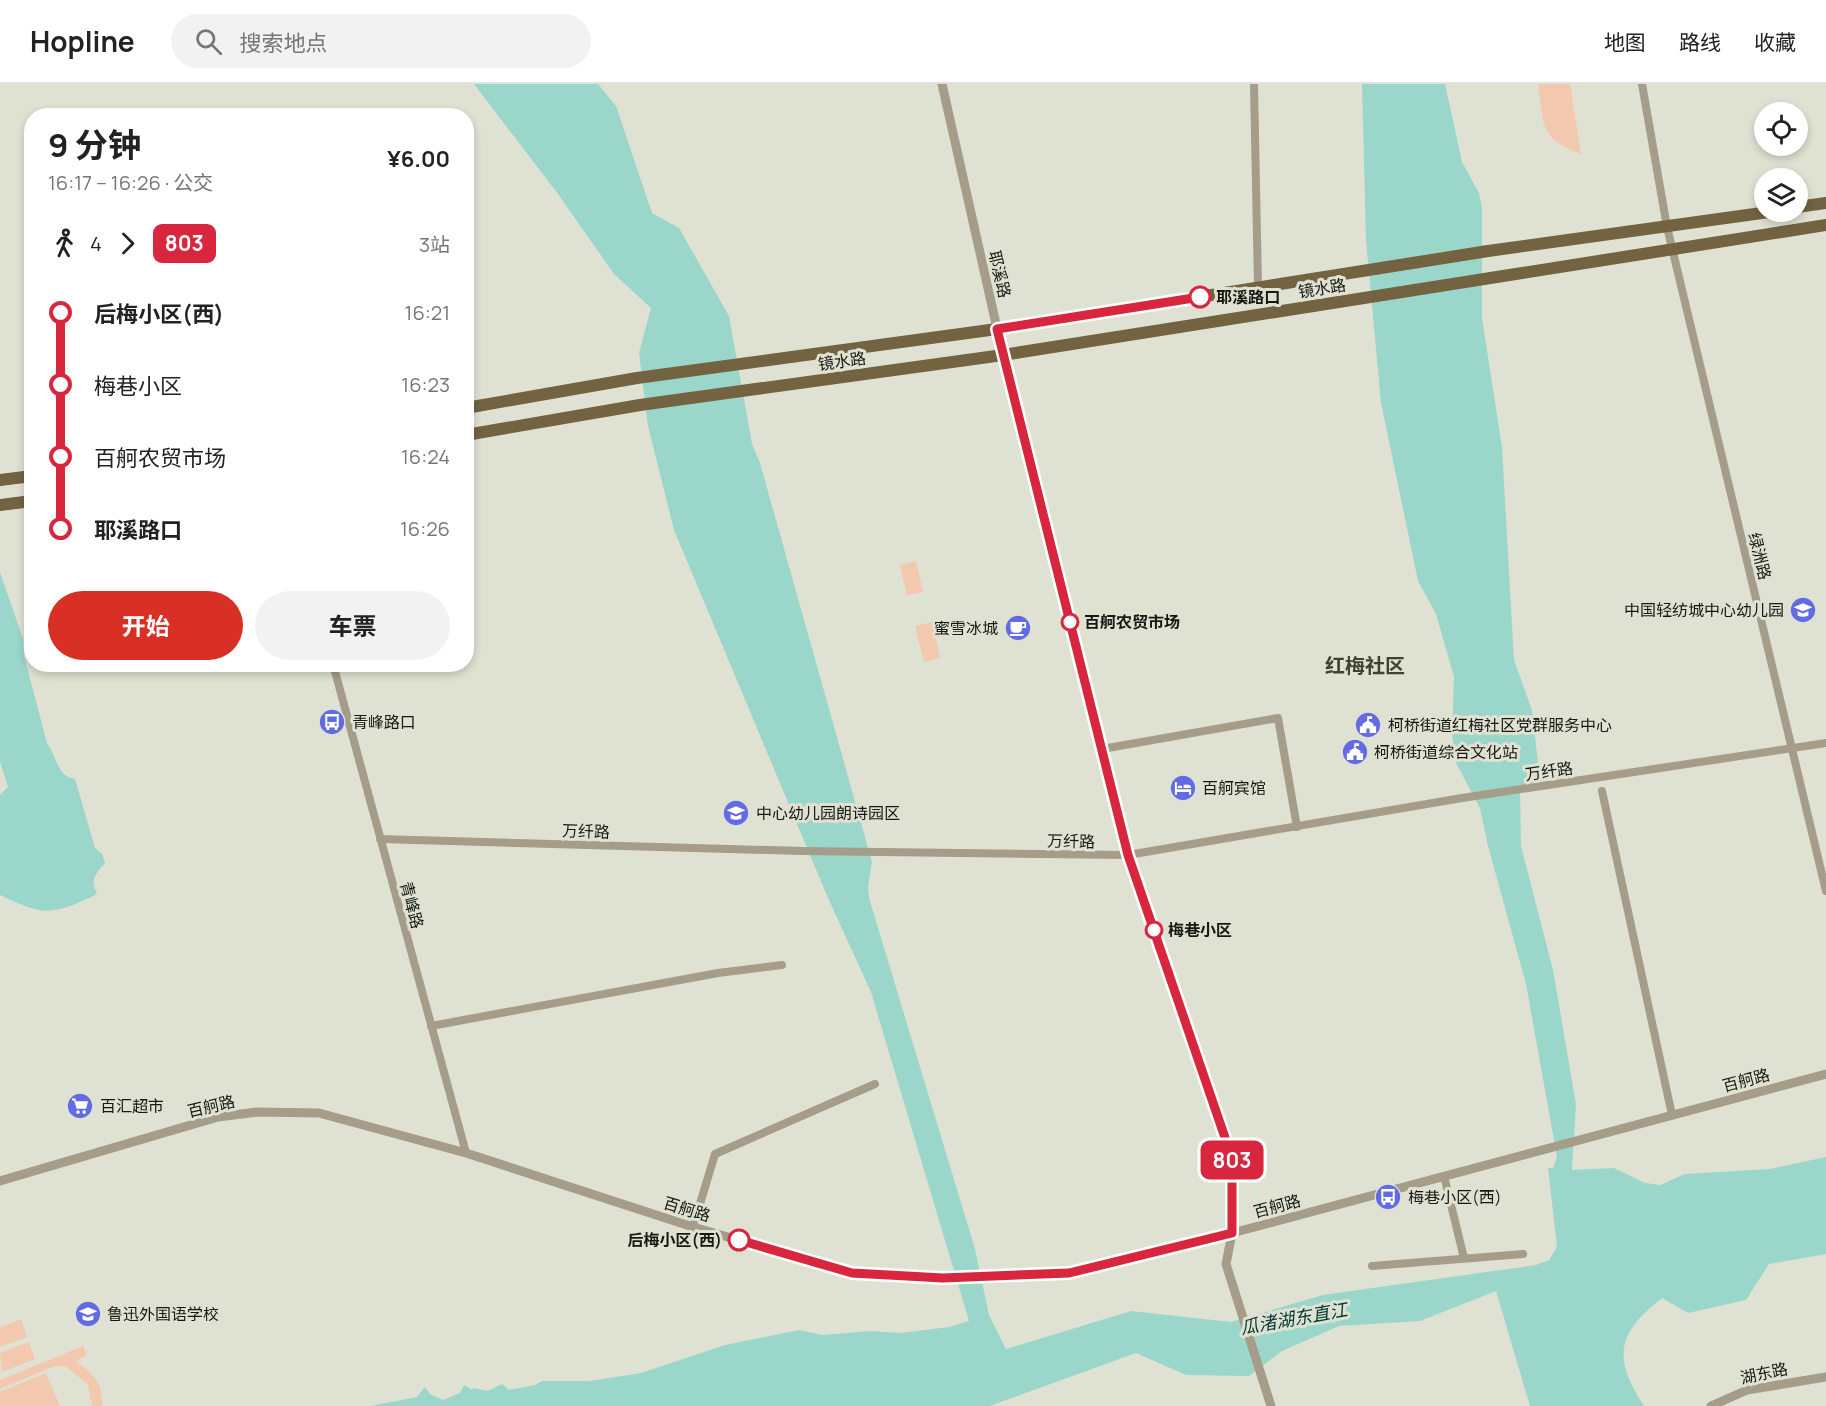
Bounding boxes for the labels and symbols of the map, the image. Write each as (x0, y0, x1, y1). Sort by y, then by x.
street label: 耶溪路 (984, 248, 1016, 300)
street label: 镜水路 (1297, 273, 1347, 303)
marker: 耶溪路口 (1189, 286, 1211, 308)
place label: 耶溪路口 (1216, 286, 1280, 308)
street label: 镜水路 (817, 347, 867, 375)
street label: 绿洲路 (1744, 530, 1776, 582)
school or university icon: 中国轻纺城中心幼儿园 (1788, 595, 1818, 625)
place label: 中国轻纺城中心幼儿园 (1624, 599, 1784, 621)
place label: 百舸农贸市场 (1084, 611, 1180, 633)
cafe icon: 蜜雪冰城 (1003, 613, 1033, 643)
marker: 百舸农贸市场 (1061, 613, 1079, 631)
place label: 蜜雪冰城 (934, 617, 998, 639)
district label: 红梅社区 (1325, 652, 1405, 679)
bus stop icon: 青峰路口 (317, 707, 347, 737)
public building icon: 柯桥街道红梅社区党群服务中心 (1353, 710, 1383, 740)
place label: 青峰路口 (352, 711, 416, 733)
place label: 柯桥街道红梅社区党群服务中心 (1388, 714, 1612, 736)
public building icon: 柯桥街道综合文化站 (1340, 737, 1370, 767)
place label: 柯桥街道综合文化站 (1374, 741, 1518, 763)
street label: 万纤路 (1524, 757, 1574, 785)
hotel icon: 百舸宾馆 (1168, 773, 1198, 803)
place label: 百舸宾馆 (1202, 777, 1266, 799)
school or university icon: 中心幼儿园朗诗园区 (721, 798, 751, 828)
place label: 中心幼儿园朗诗园区 (756, 802, 900, 824)
street label: 万纤路 (562, 819, 610, 843)
street label: 万纤路 (1047, 830, 1095, 852)
street label: 青峰路 (395, 879, 429, 931)
place label: 梅巷小区 (1168, 919, 1232, 941)
marker: 梅巷小区 (1145, 921, 1163, 939)
street label: 百舸路 (1720, 1063, 1772, 1097)
street label: 百舸路 (185, 1090, 237, 1122)
supermarket icon: 百汇超市 (65, 1091, 95, 1121)
place label: 百汇超市 (100, 1095, 164, 1117)
line badge: 803 (1198, 1140, 1266, 1180)
bus stop icon: 梅巷小区(西) (1373, 1182, 1403, 1212)
place label: 梅巷小区(西) (1408, 1186, 1502, 1208)
street label: 百舸路 (1251, 1189, 1303, 1223)
street label: 百舸路 (661, 1191, 713, 1227)
place label: 后梅小区(西) (628, 1229, 722, 1251)
marker: 后梅小区(西) (728, 1229, 750, 1251)
water label: 瓜渚湖东直江 (1239, 1296, 1351, 1339)
school or university icon: 鲁迅外国语学校 (73, 1299, 103, 1329)
place label: 鲁迅外国语学校 (107, 1303, 219, 1325)
street label: 湖东路 (1738, 1357, 1790, 1389)

